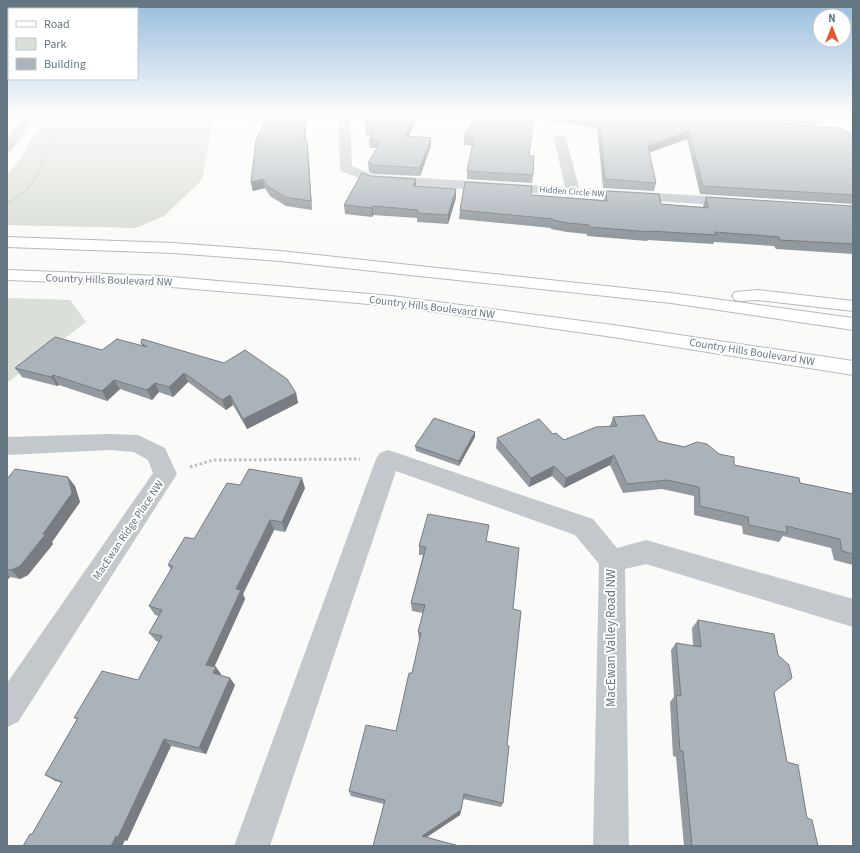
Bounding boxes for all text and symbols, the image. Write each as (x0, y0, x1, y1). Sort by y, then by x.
legend (8, 8, 138, 80)
north arrow (812, 8, 852, 48)
text: N (828, 11, 836, 26)
text: Road (44, 16, 70, 33)
text: Park (44, 36, 66, 53)
text: Building (44, 56, 86, 73)
street label: Hidden Circle NW (539, 183, 605, 201)
street label: Country Hills Boulevard NW (45, 270, 173, 290)
street label: Country Hills Boulevard NW (368, 292, 496, 322)
street label: Country Hills Boulevard NW (688, 335, 816, 369)
street label: MacEwan Ridge Place NW (89, 477, 167, 583)
street label: MacEwan Valley Road NW (602, 569, 620, 707)

